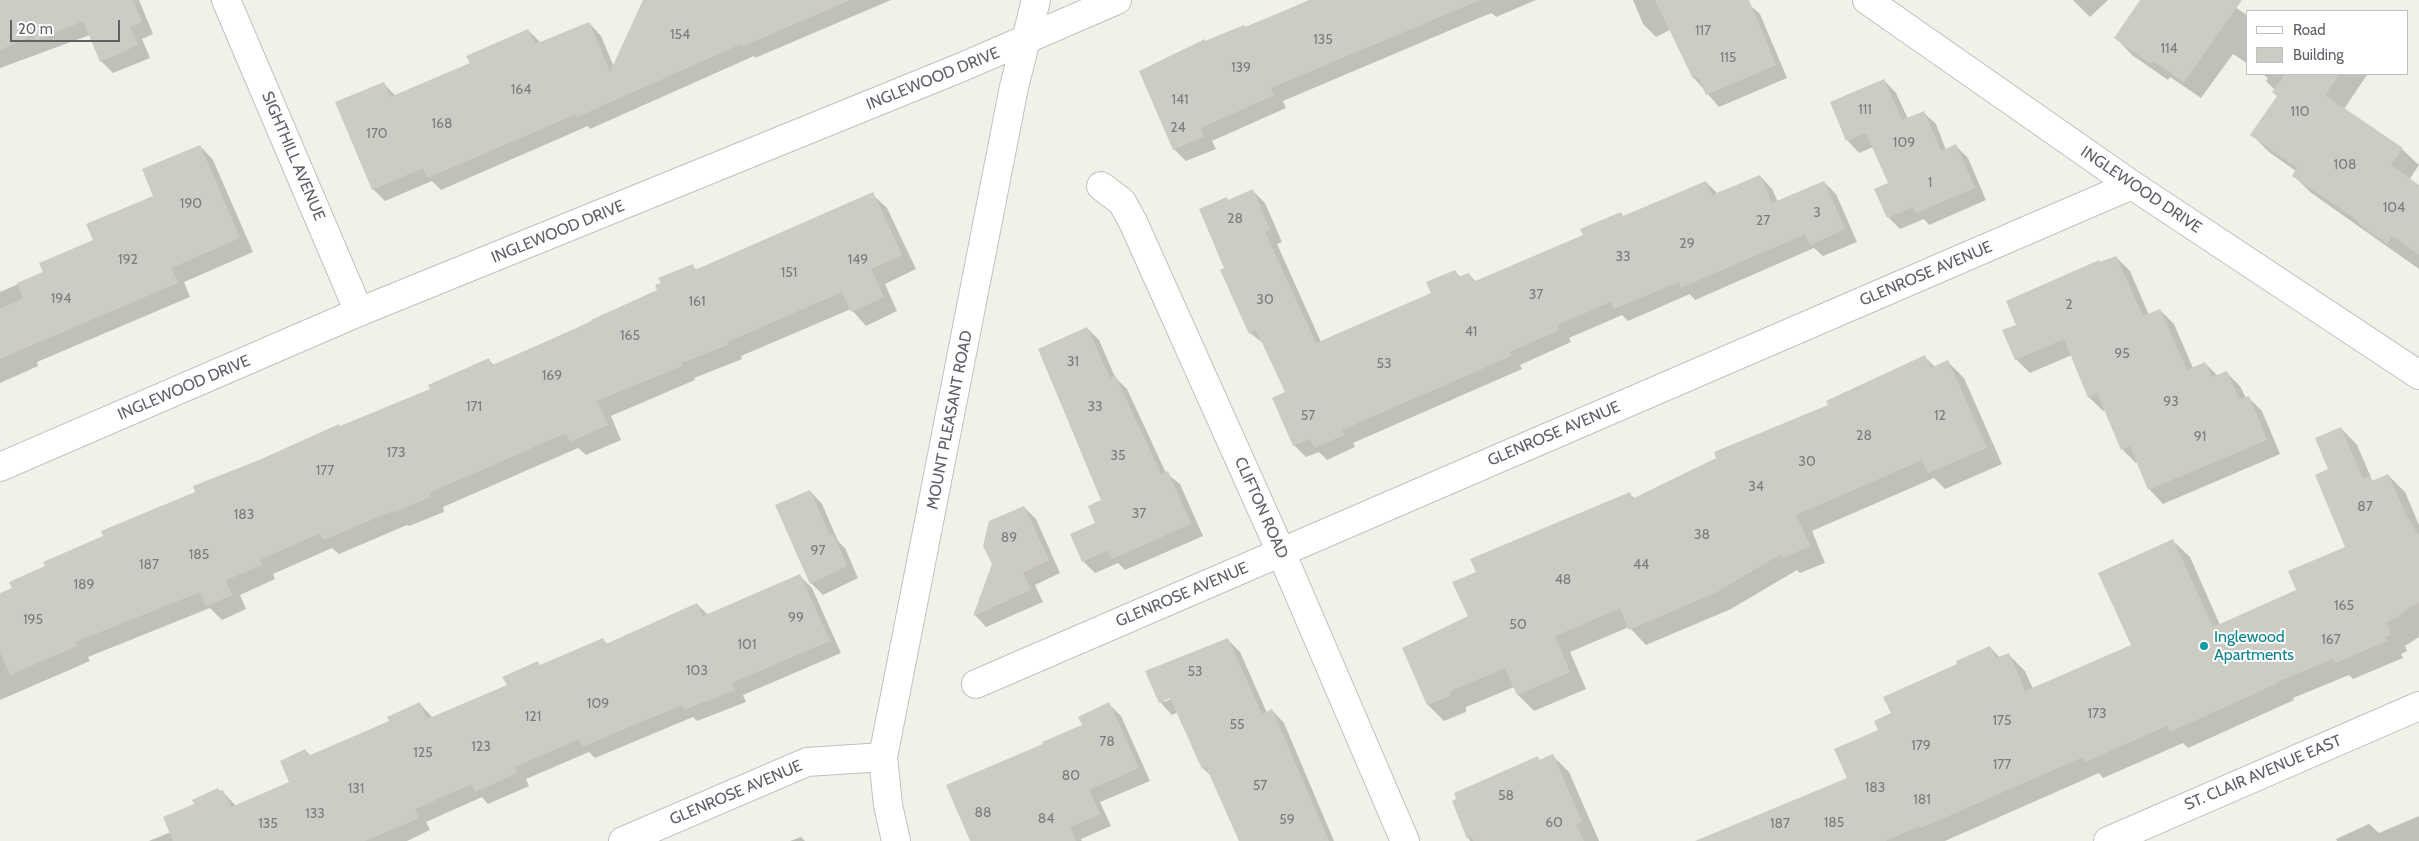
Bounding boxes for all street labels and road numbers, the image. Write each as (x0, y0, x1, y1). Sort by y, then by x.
street label: INGLEWOOD DRIVE (864, 44, 1002, 114)
street label: SIGHTHILL AVENUE (257, 89, 329, 223)
street label: INGLEWOOD DRIVE (2077, 142, 2205, 238)
street label: INGLEWOOD DRIVE (489, 197, 627, 267)
street label: GLENROSE AVENUE (1857, 237, 1995, 311)
street label: MOUNT PLEASANT ROAD (923, 329, 977, 511)
street label: INGLEWOOD DRIVE (115, 351, 253, 425)
street label: GLENROSE AVENUE (1485, 397, 1623, 471)
street label: CLIFTON ROAD (1230, 454, 1292, 562)
street label: GLENROSE AVENUE (1113, 558, 1251, 632)
street label: ST. CLAIR AVENUE EAST (2182, 731, 2344, 815)
street label: GLENROSE AVENUE (667, 756, 805, 830)

